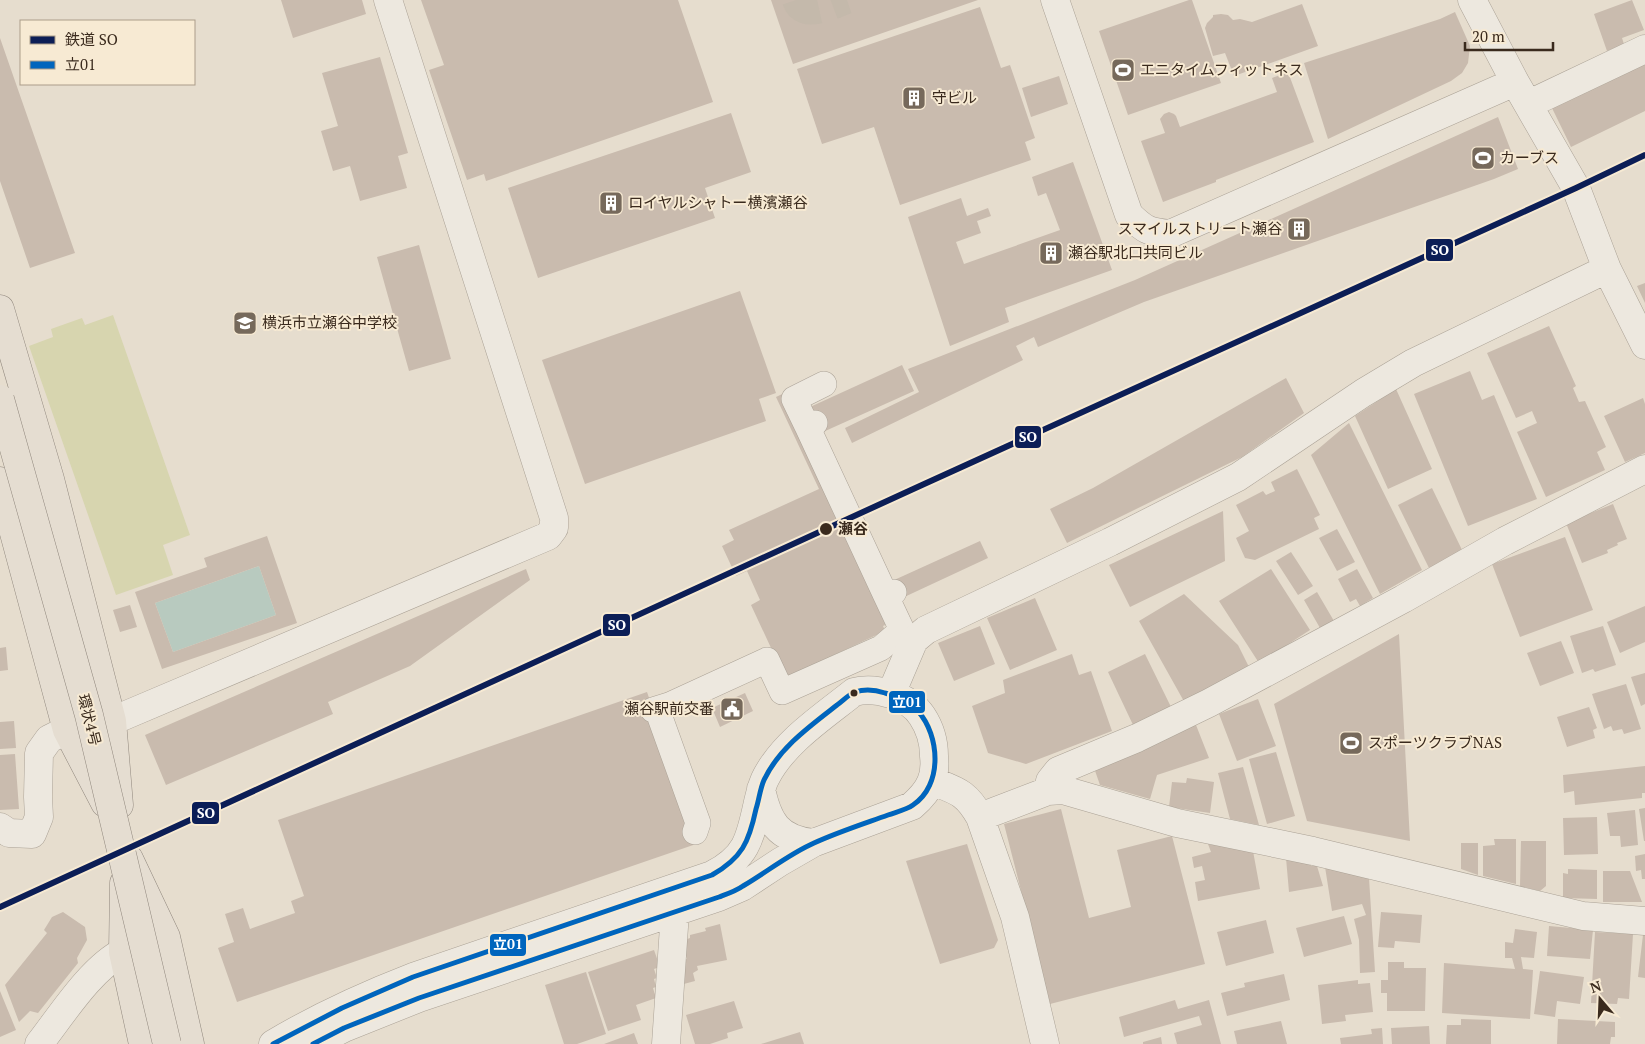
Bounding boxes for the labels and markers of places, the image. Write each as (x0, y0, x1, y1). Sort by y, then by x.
sports icon: エニタイムフィットネス (1110, 57, 1136, 83)
place label: エニタイムフィットネス (1140, 59, 1304, 79)
building icon: 守ビル (901, 85, 927, 111)
place label: 守ビル (932, 87, 977, 107)
sports icon: カーブス (1470, 145, 1496, 171)
place label: カーブス (1500, 147, 1559, 167)
building icon: ロイヤルシャトー横濱瀬谷 (598, 190, 624, 216)
place label: ロイヤルシャトー横濱瀬谷 (628, 192, 808, 212)
building icon: スマイルストリート瀬谷 (1286, 216, 1312, 242)
place label: スマイルストリート瀬谷 (1117, 218, 1282, 238)
building icon: 瀬谷駅北口共同ビル (1038, 240, 1064, 266)
place label: 瀬谷駅北口共同ビル (1068, 242, 1203, 262)
school or university icon: 横浜市立瀬谷中学校 (232, 310, 258, 336)
place label: 横浜市立瀬谷中学校 (262, 312, 397, 332)
place label: 瀬谷 (838, 518, 868, 538)
marker: 瀬谷 (818, 521, 834, 537)
unlabelled marker (849, 688, 859, 698)
public building icon: 瀬谷駅前交番 (719, 696, 745, 722)
place label: 瀬谷駅前交番 (624, 698, 714, 718)
sports icon: スポーツクラブNAS (1338, 730, 1364, 756)
place label: スポーツクラブNAS (1368, 732, 1502, 752)

